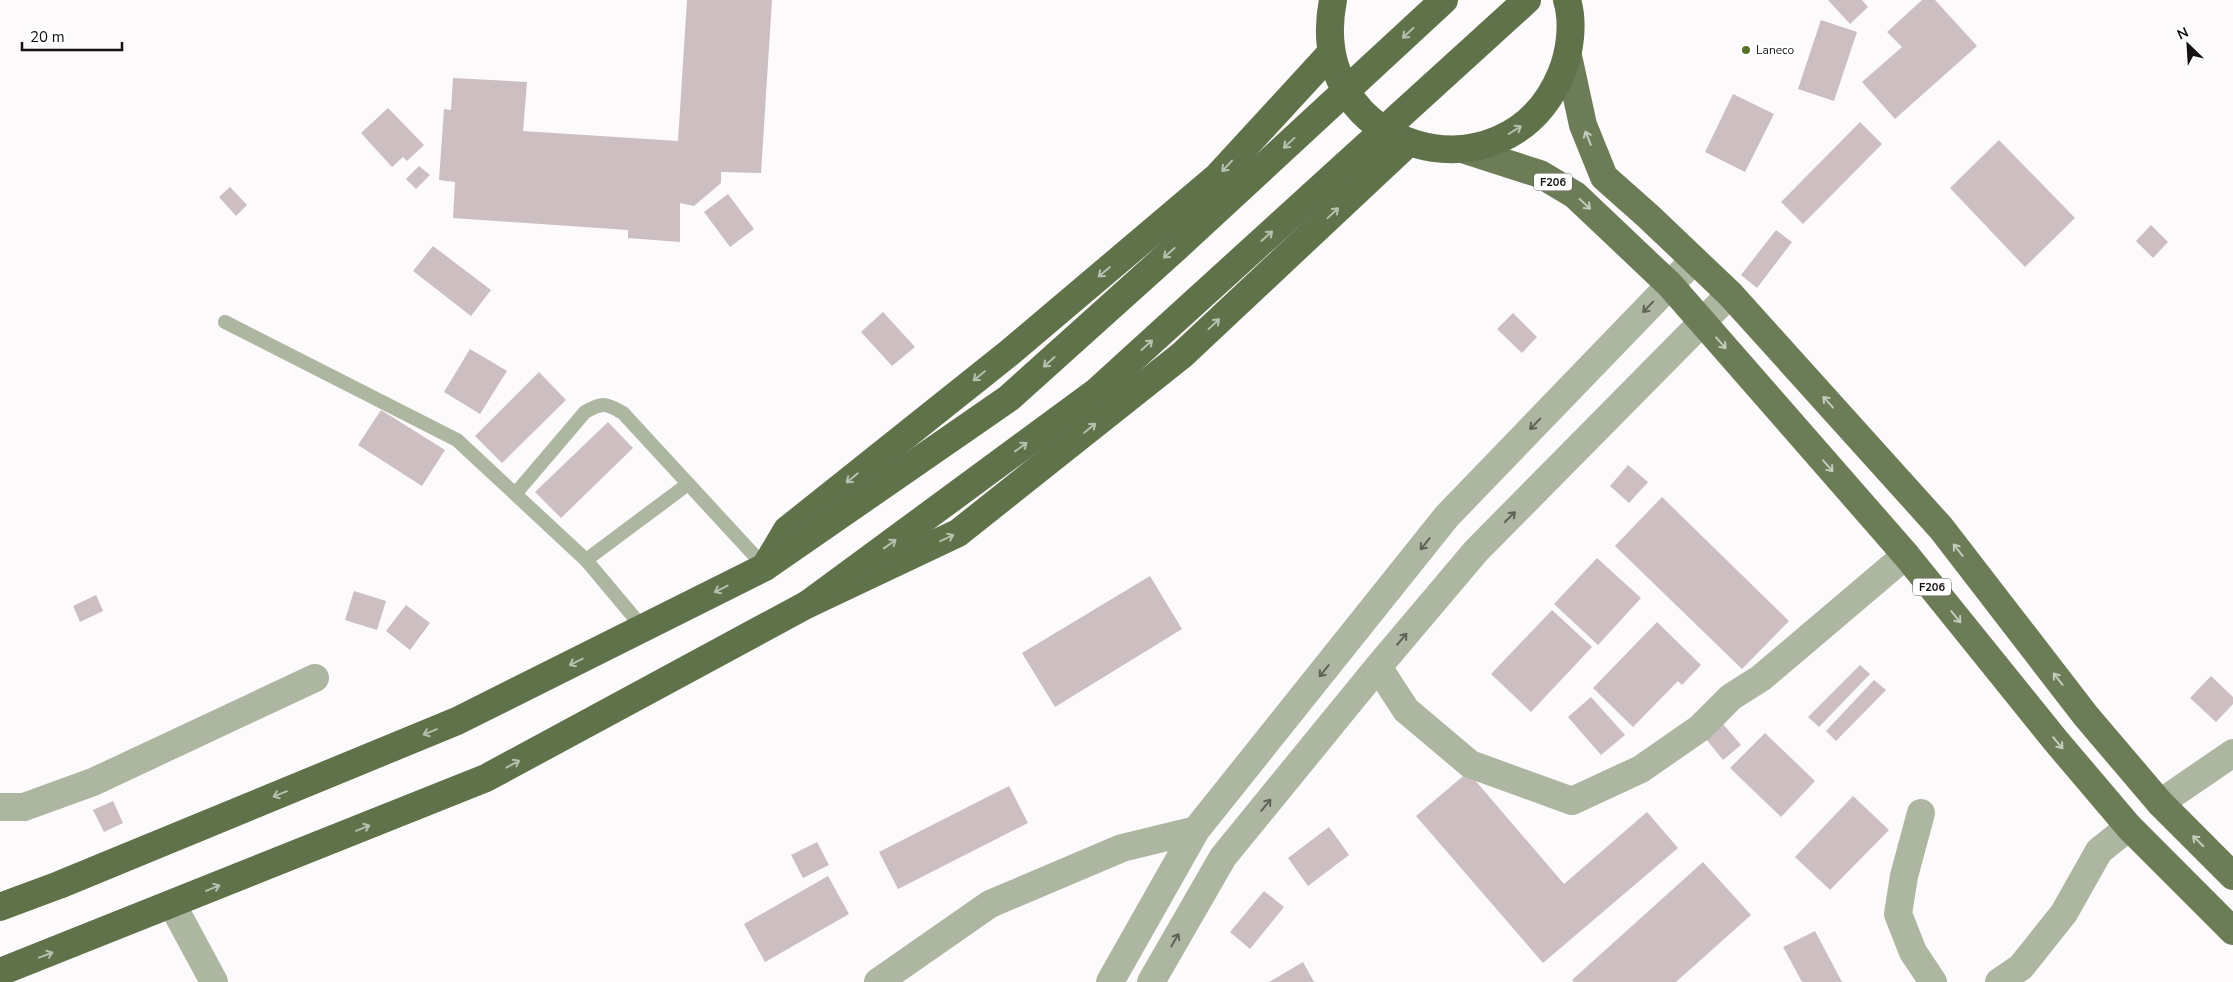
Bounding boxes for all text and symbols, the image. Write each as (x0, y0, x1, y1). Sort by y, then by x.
scale bar (22, 20, 122, 52)
north arrow (2163, 20, 2213, 70)
text: N (2174, 23, 2191, 44)
text: 20 m (30, 27, 65, 47)
one-way arrow (1402, 27, 1415, 39)
place label: Laneco (1756, 42, 1795, 58)
marker: Laneco (1740, 44, 1752, 56)
one-way arrow (1507, 124, 1521, 134)
one-way arrow (1583, 130, 1592, 146)
one-way arrow (1283, 137, 1295, 149)
one-way arrow (1221, 159, 1233, 172)
road number: F206 (1534, 173, 1572, 190)
one-way arrow (1579, 198, 1592, 210)
one-way arrow (1327, 207, 1339, 219)
one-way arrow (1261, 230, 1274, 242)
one-way arrow (1163, 248, 1176, 259)
one-way arrow (1098, 266, 1111, 277)
one-way arrow (1642, 301, 1654, 314)
one-way arrow (1208, 318, 1221, 330)
one-way arrow (1716, 337, 1727, 350)
one-way arrow (1140, 340, 1153, 352)
one-way arrow (1042, 356, 1055, 368)
one-way arrow (973, 371, 986, 382)
one-way arrow (1822, 396, 1833, 409)
one-way arrow (1529, 418, 1541, 431)
one-way arrow (1083, 423, 1096, 434)
one-way arrow (1014, 442, 1027, 453)
one-way arrow (1822, 459, 1834, 472)
one-way arrow (846, 472, 859, 483)
one-way arrow (1504, 511, 1516, 524)
one-way arrow (939, 533, 954, 542)
one-way arrow (1419, 537, 1430, 550)
one-way arrow (883, 538, 896, 549)
one-way arrow (1953, 544, 1964, 557)
road number: F206 (1913, 578, 1951, 596)
one-way arrow (714, 584, 729, 594)
one-way arrow (1950, 610, 1961, 623)
one-way arrow (1396, 633, 1407, 646)
one-way arrow (569, 658, 584, 667)
one-way arrow (1318, 664, 1329, 677)
one-way arrow (2053, 672, 2063, 686)
one-way arrow (423, 728, 438, 738)
one-way arrow (2052, 736, 2063, 749)
one-way arrow (505, 759, 520, 769)
one-way arrow (273, 790, 288, 800)
one-way arrow (1260, 799, 1271, 812)
one-way arrow (356, 822, 371, 831)
one-way arrow (2192, 835, 2205, 847)
one-way arrow (205, 883, 220, 892)
one-way arrow (1171, 933, 1181, 947)
one-way arrow (37, 950, 53, 959)

